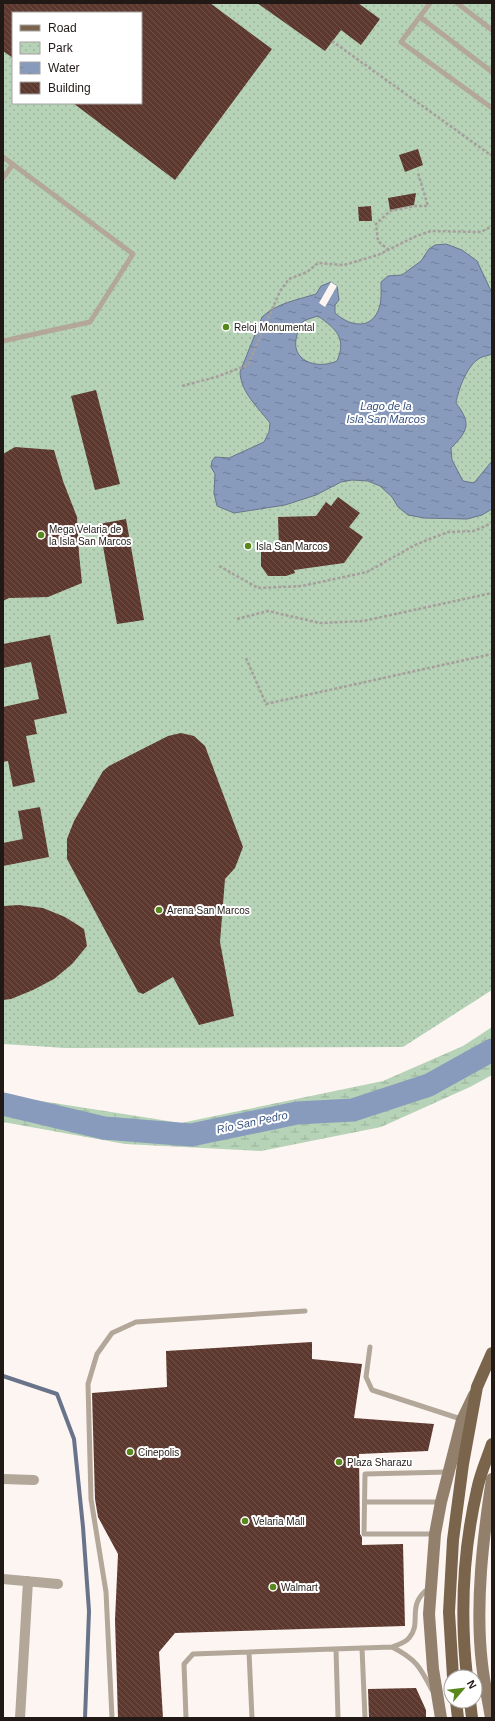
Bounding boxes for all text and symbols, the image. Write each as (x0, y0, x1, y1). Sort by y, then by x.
legend (12, 12, 142, 104)
text: Road (48, 21, 77, 35)
text: Park (48, 41, 74, 55)
text: Water (48, 61, 80, 75)
text: Building (48, 81, 91, 95)
marker: Reloj Monumental (221, 322, 231, 332)
place label: Reloj Monumental (234, 322, 315, 333)
water label: Lago de la Isla San Marcos (347, 400, 426, 425)
place label: Mega Velaria de la Isla San Marcos (49, 524, 131, 547)
marker: Mega Velaria de la Isla San Marcos (36, 530, 46, 540)
marker: Isla San Marcos (243, 541, 253, 551)
place label: Isla San Marcos (256, 541, 328, 552)
marker: Arena San Marcos (154, 905, 164, 915)
place label: Arena San Marcos (167, 905, 250, 916)
water label: Río San Pedro (215, 1109, 289, 1135)
marker: Cinepolis (125, 1447, 135, 1457)
place label: Cinepolis (138, 1447, 179, 1458)
marker: Plaza Sharazu (334, 1457, 344, 1467)
place label: Plaza Sharazu (347, 1457, 412, 1468)
marker: Velaria Mall (240, 1516, 250, 1526)
place label: Velaria Mall (253, 1516, 305, 1527)
marker: Walmart (268, 1582, 278, 1592)
place label: Walmart (281, 1582, 318, 1593)
north arrow (443, 1669, 483, 1709)
text: N (465, 1678, 479, 1691)

